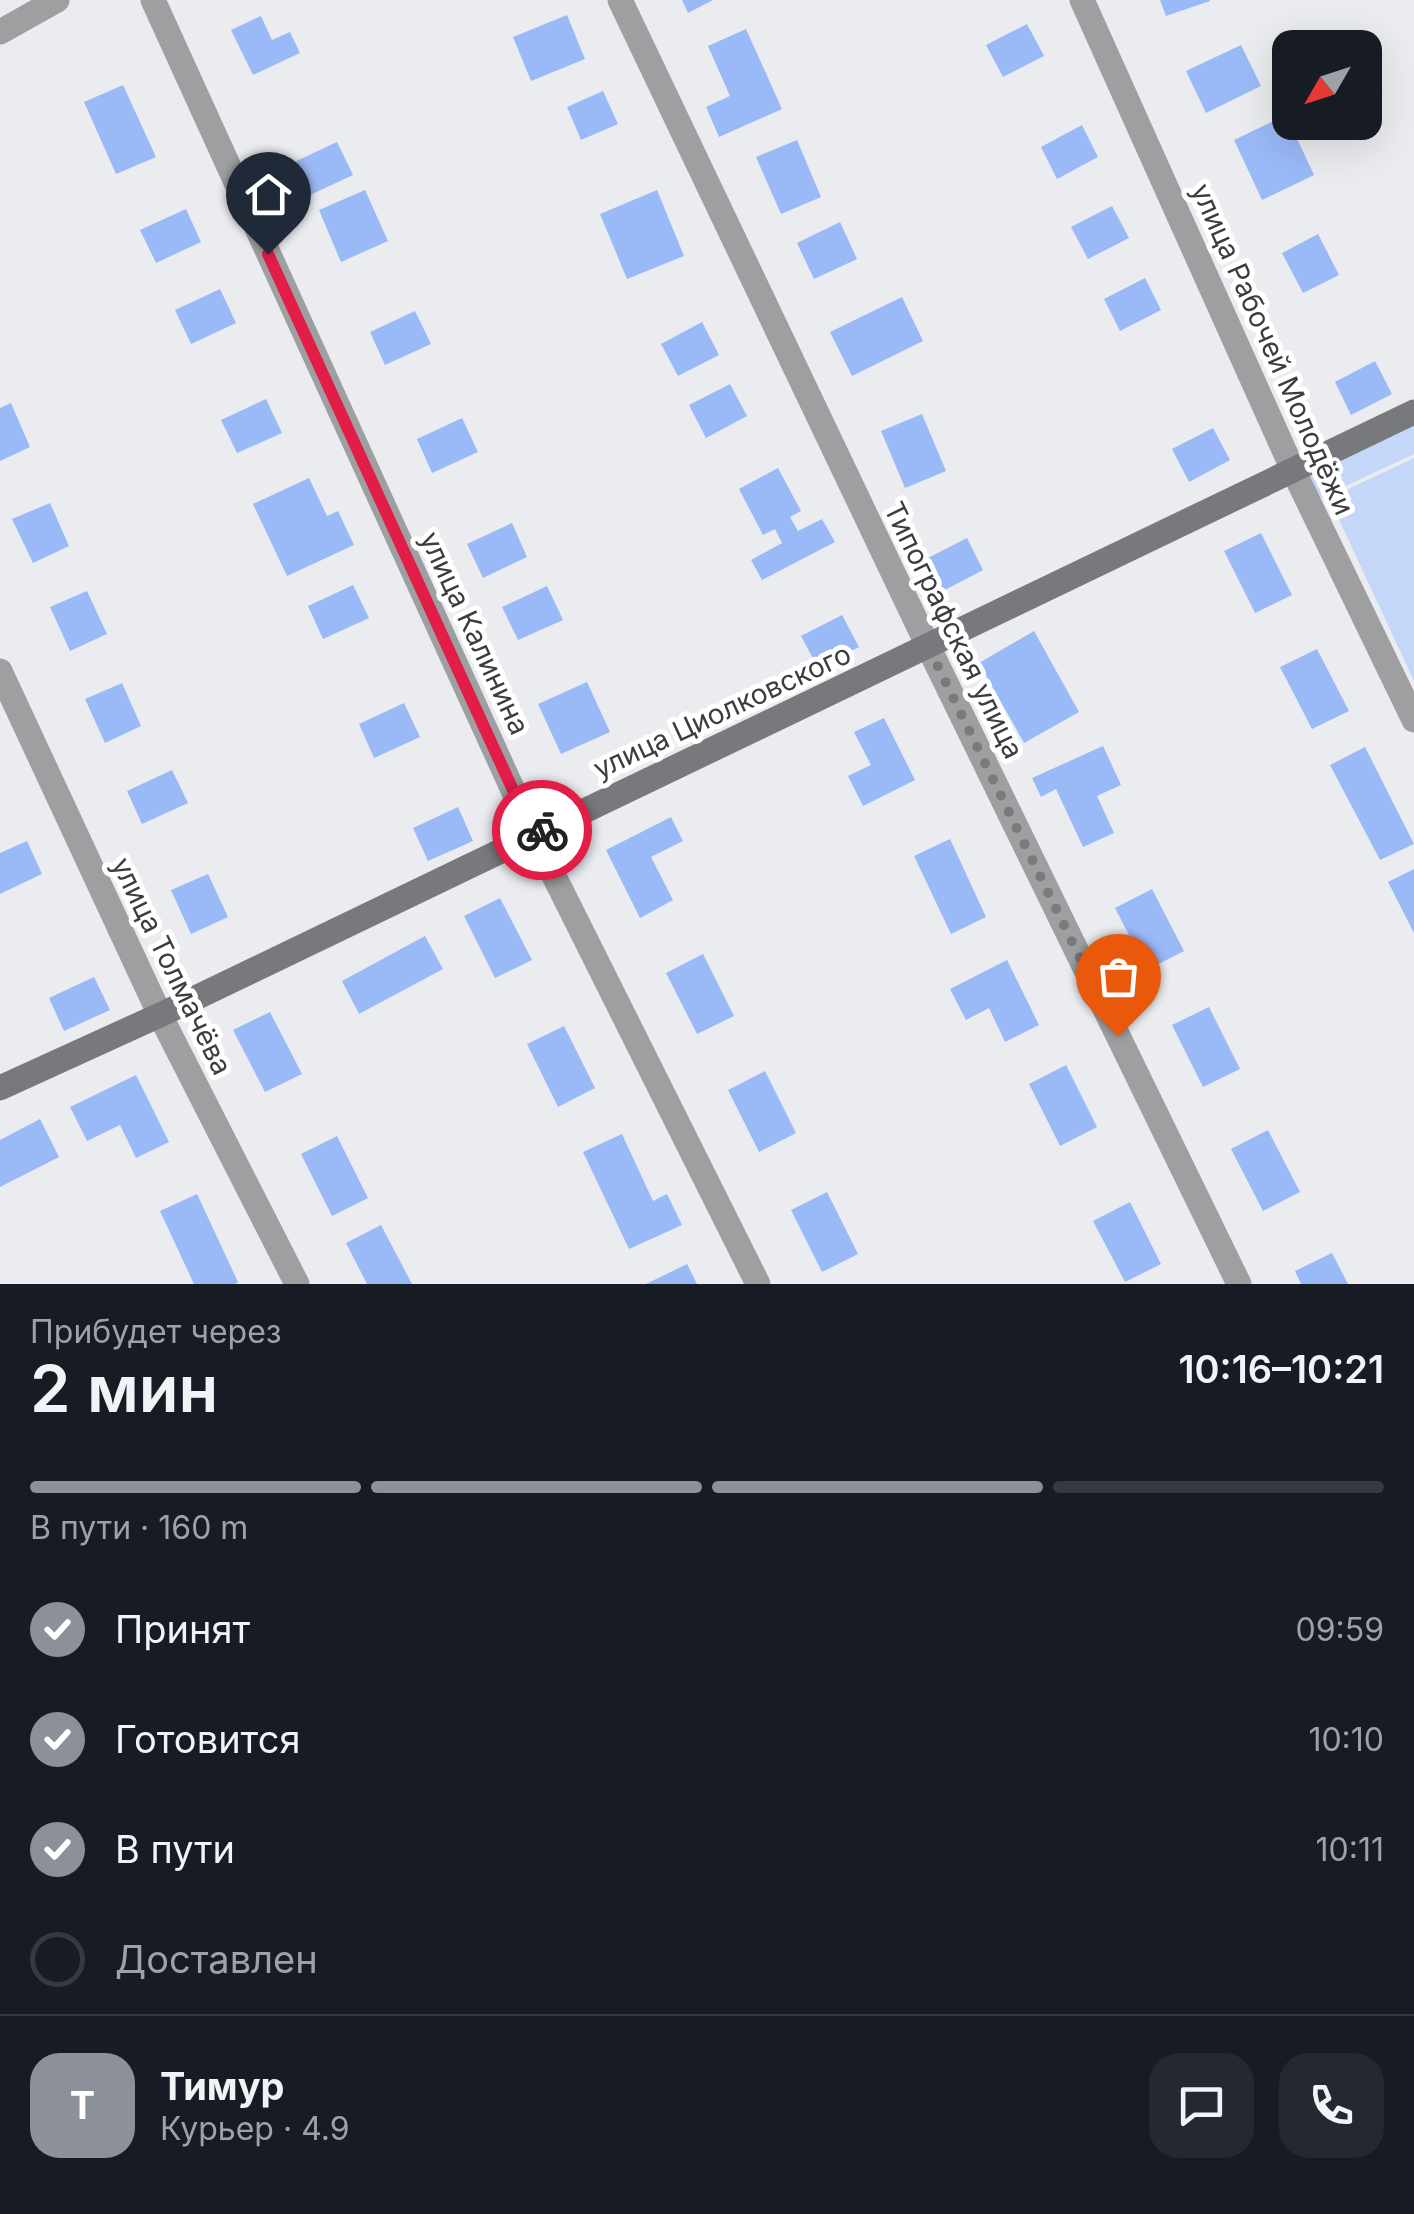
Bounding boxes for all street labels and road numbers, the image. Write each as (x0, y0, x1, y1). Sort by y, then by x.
street label: улица Рабочей Молодёжи (1184, 178, 1362, 520)
street label: Типографская улица (877, 496, 1031, 764)
street label: улица Калинина (413, 526, 537, 740)
street label: улица Циолковского (588, 636, 856, 786)
street label: улица Толмачёва (105, 852, 239, 1080)

